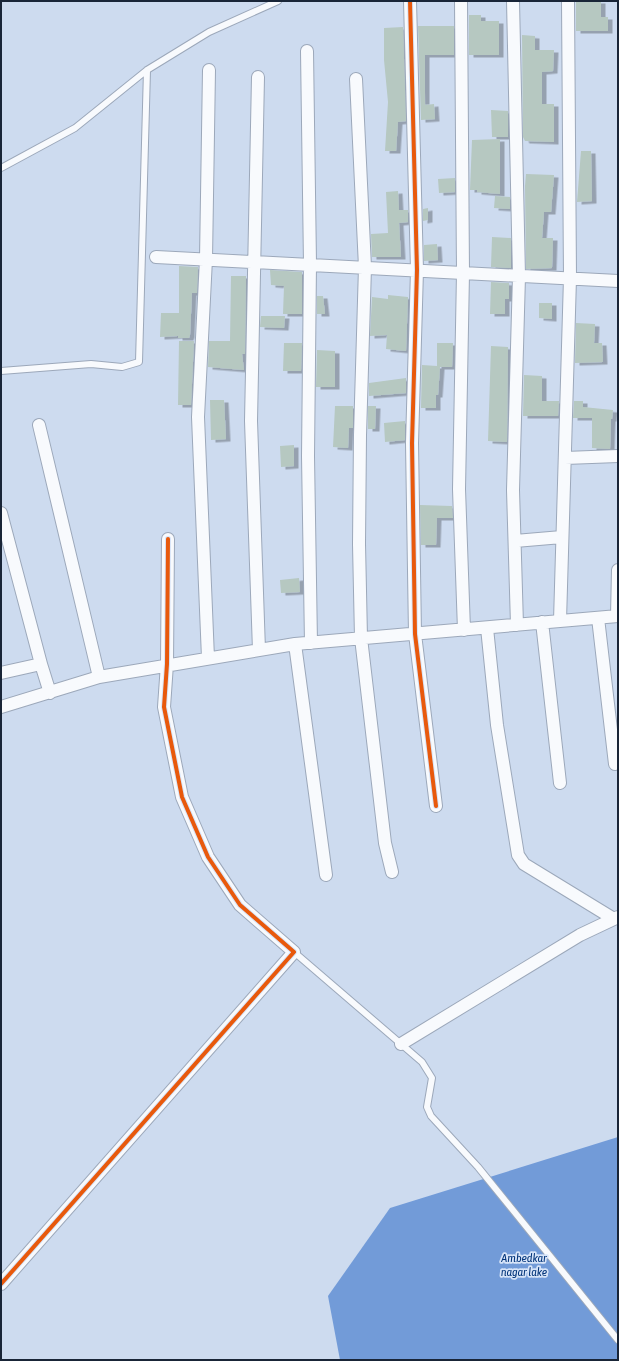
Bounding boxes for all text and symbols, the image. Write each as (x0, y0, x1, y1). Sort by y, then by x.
water label: Ambedkar nagar lake (500, 1251, 548, 1279)

